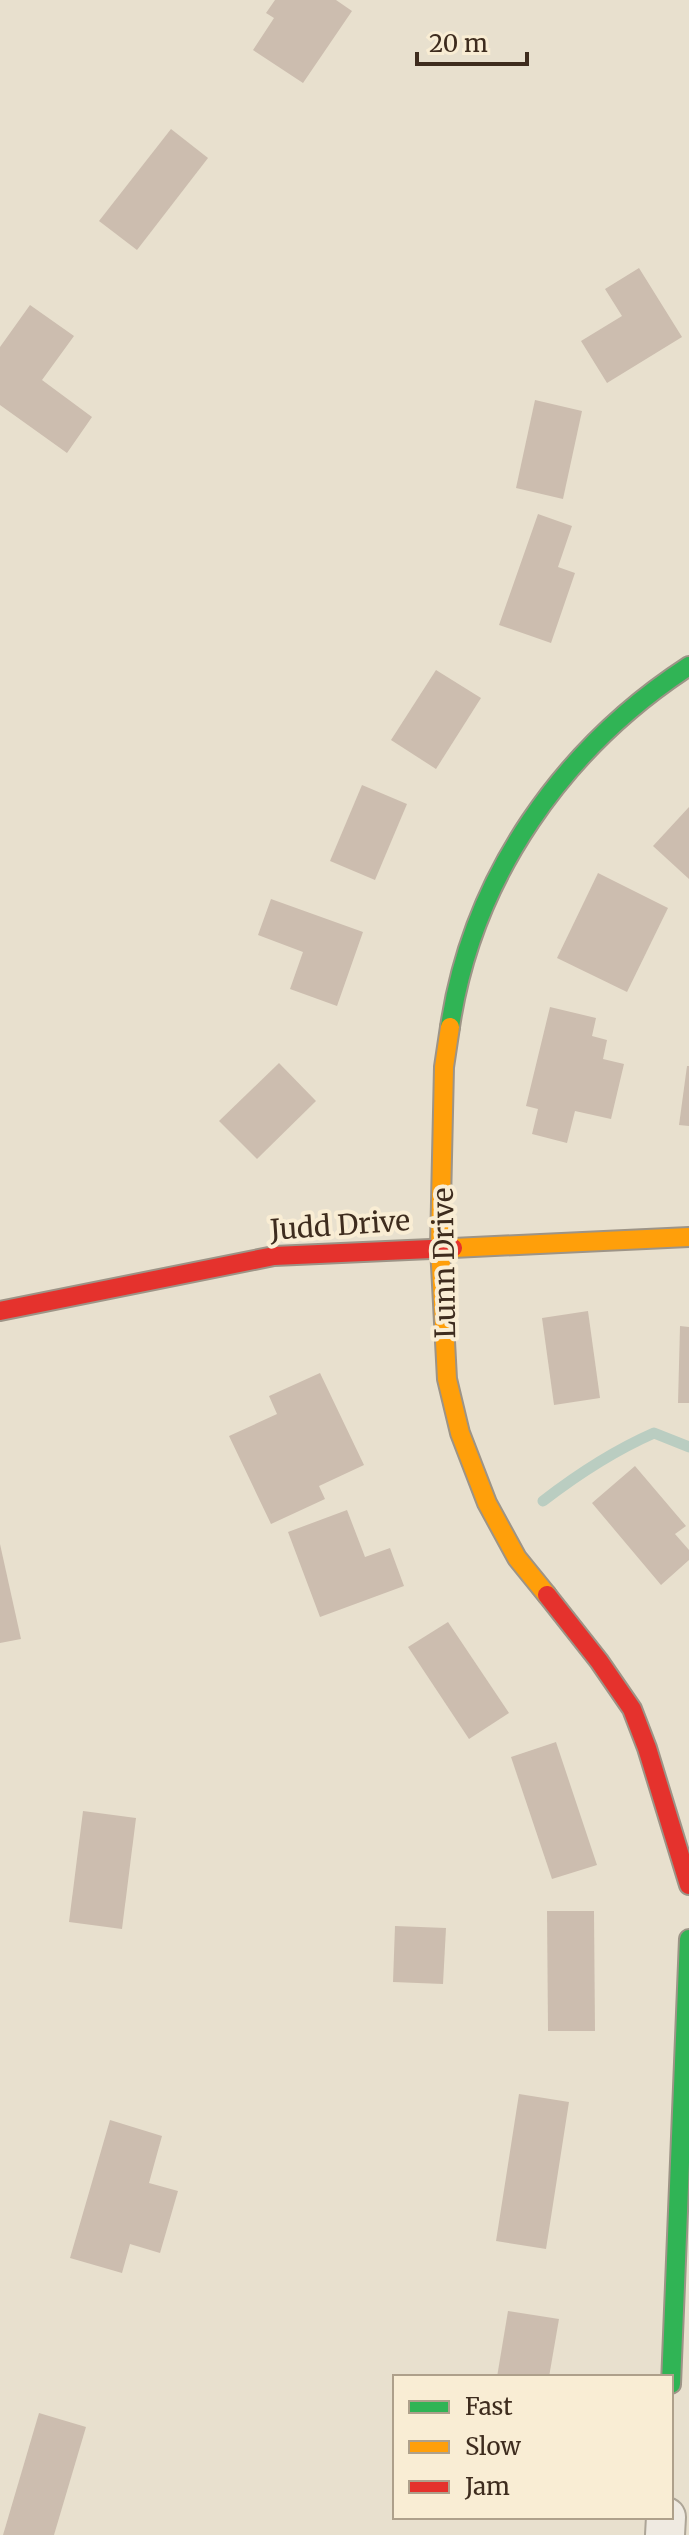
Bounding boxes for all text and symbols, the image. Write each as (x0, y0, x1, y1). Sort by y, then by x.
scale bar (417, 16, 527, 66)
text: 20 m (429, 28, 488, 59)
street label: Lunn Drive (425, 1187, 463, 1339)
street label: Judd Drive (268, 1202, 411, 1248)
legend (393, 2375, 673, 2519)
text: Fast (465, 2391, 513, 2422)
text: Slow (465, 2431, 521, 2462)
text: Jam (464, 2471, 510, 2502)

